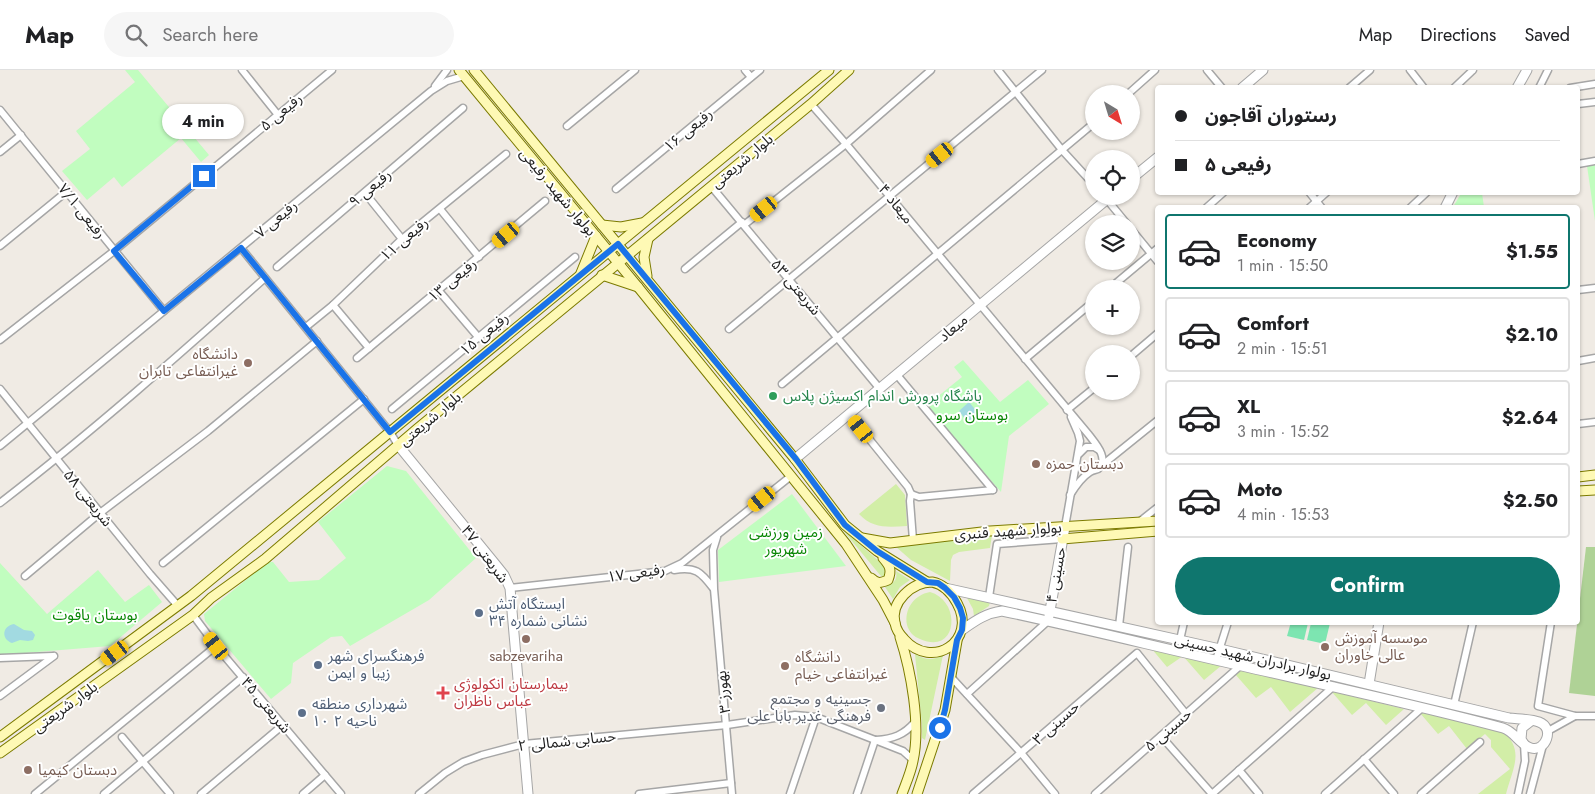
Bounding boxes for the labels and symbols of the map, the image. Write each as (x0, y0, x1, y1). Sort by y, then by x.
north arrow (1085, 85, 1140, 140)
street label: رفیعی ۵ (255, 88, 307, 136)
street label: رفیعی ۱۶ (659, 103, 717, 157)
callout: 4 min (163, 104, 245, 138)
street label: بلوار شریعتی (706, 128, 778, 194)
car (923, 140, 956, 170)
street label: بولوار شهید رفیعی (514, 143, 602, 241)
street label: رفیعی ۹ (344, 164, 396, 212)
route end (193, 165, 215, 187)
street label: رفیعی ۷/۱ (53, 179, 111, 243)
street label: میعاد ۴ (873, 179, 919, 229)
car (747, 194, 780, 224)
street label: رفیعی ۷ (250, 195, 302, 243)
street label: رفیعی ۱۱ (375, 212, 433, 266)
car (489, 220, 522, 250)
street label: رفیعی ۱۳ (423, 253, 481, 307)
street label: شریعتی ۵۳ (766, 254, 826, 320)
street label: رفیعی ۱۵ (455, 307, 513, 361)
street label: میعاد (933, 309, 973, 347)
place label: دانشگاه غیرانتفاعی تابران (139, 343, 238, 382)
marker: دانشگاه غیرانتفاعی تابران (242, 357, 254, 369)
place label: باشگاه پرورش اندام اکسیژن پلاس (783, 385, 982, 407)
street label: بلوار شریعتی (394, 386, 466, 452)
marker: باشگاه پرورش اندام اکسیژن پلاس (767, 390, 779, 402)
park label: بوستان سرو (936, 404, 1008, 426)
car (845, 413, 876, 445)
place label: دبستان حمزه (1046, 453, 1124, 475)
marker: دبستان حمزه (1030, 458, 1042, 470)
street label: شریعتی ۵۸ (58, 465, 118, 531)
car (745, 484, 778, 514)
street label: بولوار شهید قنبری (954, 516, 1062, 546)
street label: شریعتی ۴۷ (456, 520, 514, 588)
park label: زمین ورزشی شهریور (749, 521, 823, 560)
street label: حسینی ۴ (1040, 545, 1072, 605)
street label: رفیعی ۱۷ (606, 558, 666, 588)
place label: ایستگاه آتش نشانی شماره ۳۴ (489, 593, 587, 632)
park label: بوستان یاقوت (52, 604, 138, 626)
marker: ایستگاه آتش نشانی شماره ۳۴ (473, 607, 485, 619)
place label: موسسه آموزش عالی خاوران (1335, 627, 1428, 666)
street label: بولوار برادران شهید حسینی (1172, 628, 1334, 686)
car (200, 630, 231, 662)
marker: sabzevariha (520, 633, 532, 645)
car (98, 638, 131, 668)
marker: موسسه آموزش عالی خاوران (1319, 641, 1331, 653)
place label: فرهنگسرای شهر زیبا و ایمن (327, 645, 425, 684)
place label: sabzevariha (489, 645, 563, 667)
place label: دانشگاه غیرانتفاعی خیام (795, 646, 888, 685)
marker: فرهنگسرای شهر زیبا و ایمن (312, 659, 324, 671)
marker: دانشگاه غیرانتفاعی خیام (779, 660, 791, 672)
street label: بهورز ۳ (710, 670, 736, 714)
street label: شریعتی ۴۵ (236, 672, 296, 738)
place label: بیمارستان انکولوژی عباس ناظران (454, 673, 568, 712)
street label: بلوار شریعتی (28, 676, 102, 738)
marker: بیمارستان انکولوژی عباس ناظران (436, 686, 450, 700)
place label: جسینیه و مجتمع فرهنگی غدیر بابا علی (747, 688, 871, 727)
place label: شهرداری منطقه ۱۰ ناحیه ۲ (312, 693, 408, 732)
street label: حسینی ۳ (1028, 696, 1084, 750)
marker: جسینیه و مجتمع فرهنگی غدیر بابا علی (875, 702, 887, 714)
street label: حسینی ۵ (1139, 703, 1197, 757)
marker: شهرداری منطقه ۱۰ ناحیه ۲ (296, 707, 308, 719)
route start (929, 717, 951, 739)
street label: حسابی شمالی ۲ (517, 725, 617, 757)
place label: دبستان کیمیا (38, 759, 117, 781)
marker: دبستان کیمیا (22, 764, 34, 776)

